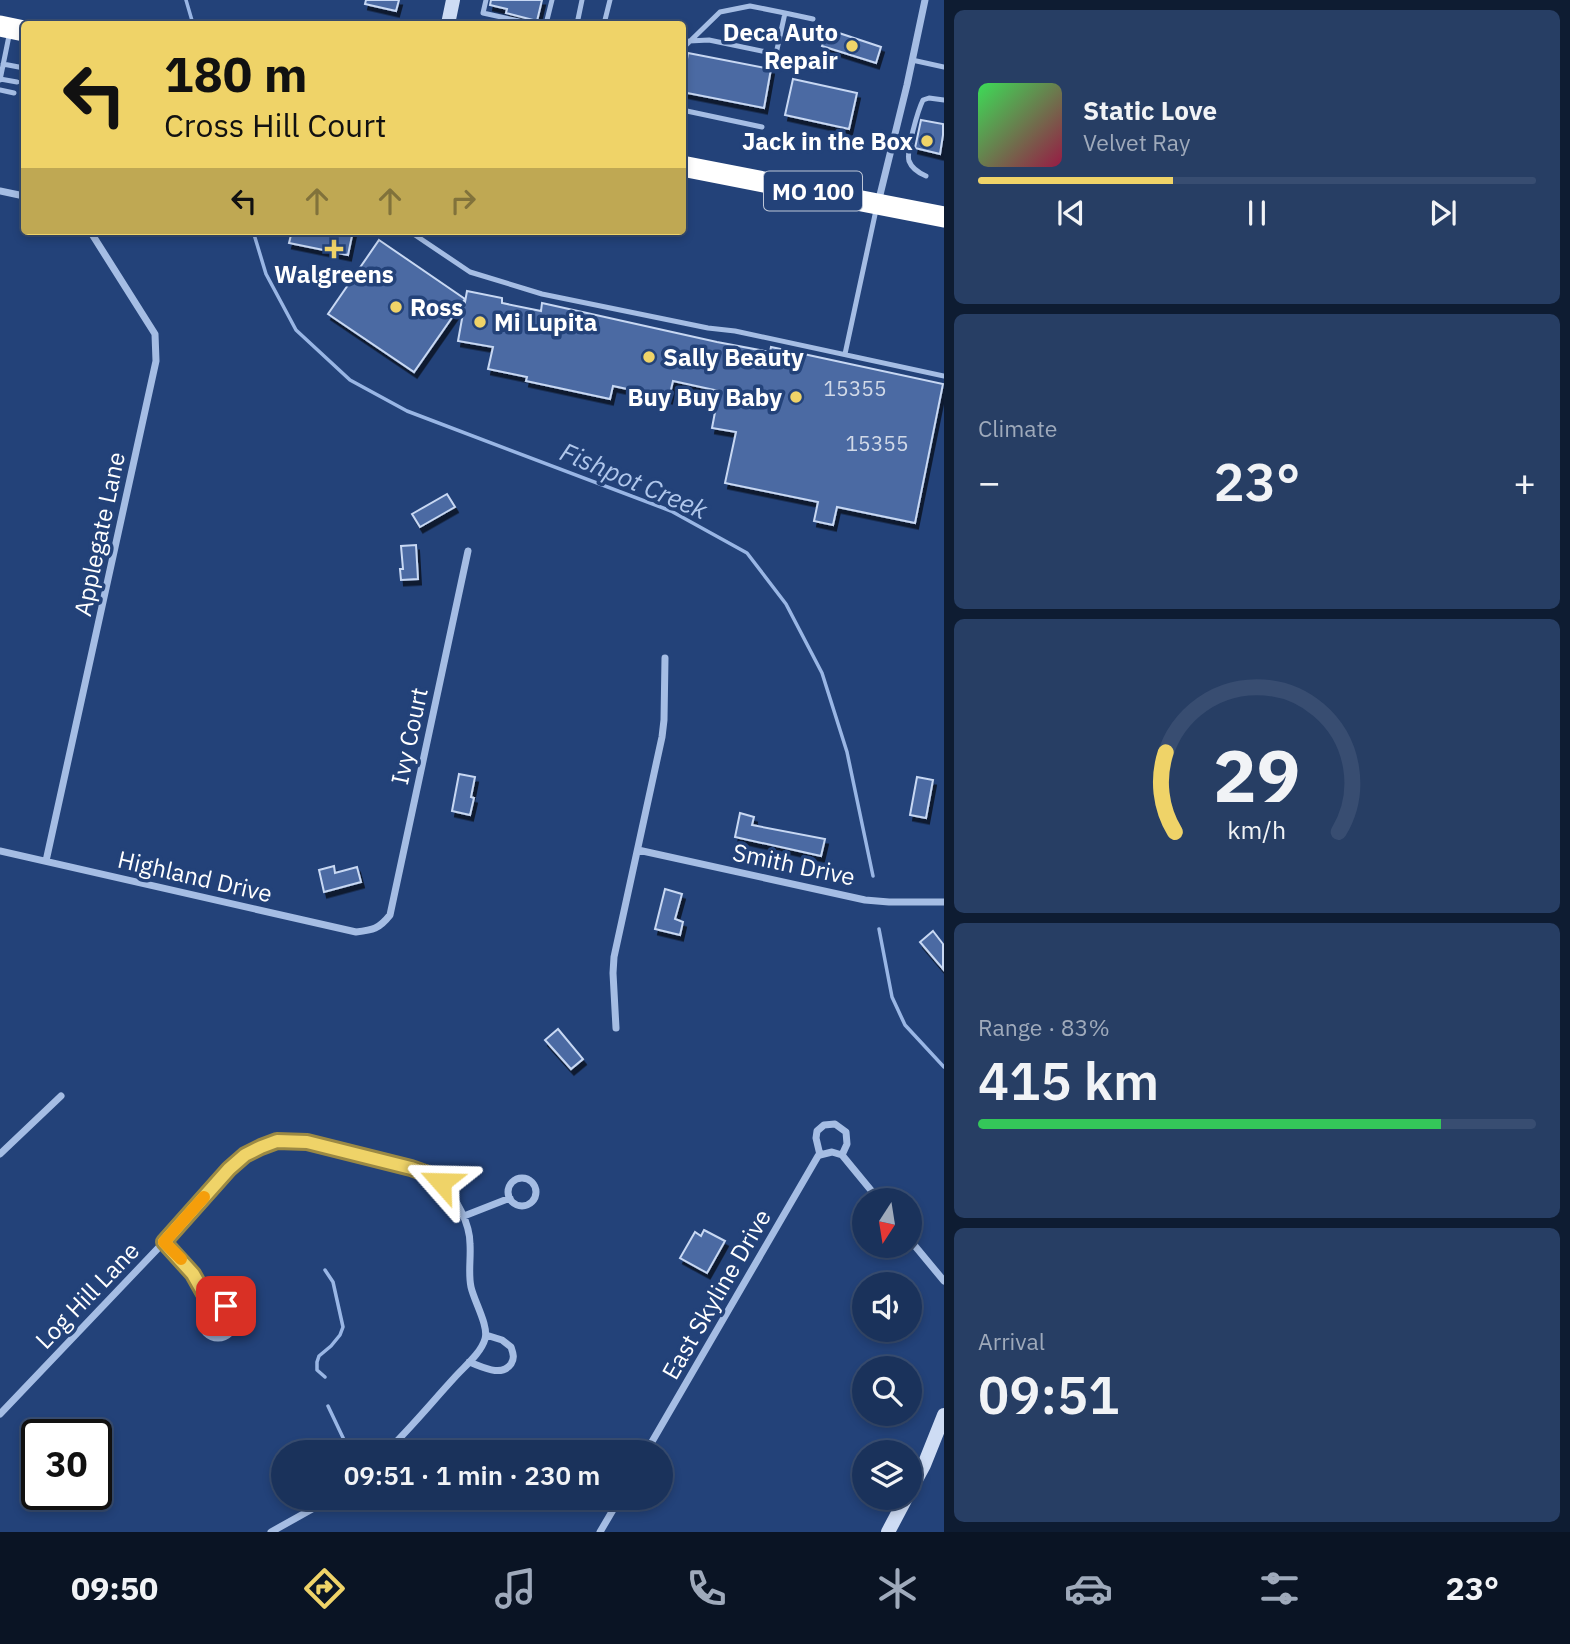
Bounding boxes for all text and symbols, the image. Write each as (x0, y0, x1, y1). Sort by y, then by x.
place label: Deca Auto Repair (723, 16, 838, 76)
marker: Deca Auto Repair (844, 38, 860, 54)
text: 180 m (164, 42, 308, 105)
icon: left (49, 49, 140, 140)
text: Static Love (1083, 93, 1217, 127)
text: Cross Hill Court (164, 104, 386, 146)
place label: Jack in the Box (742, 125, 914, 157)
text: Velvet Ray (1083, 127, 1190, 157)
marker: Jack in the Box (919, 133, 935, 149)
road number: MO 100 (764, 172, 862, 210)
icon: left (225, 182, 263, 220)
icon: ahead (298, 182, 336, 220)
icon: ahead (371, 182, 409, 220)
icon: right (444, 182, 482, 220)
icon: previous (1052, 194, 1090, 232)
icon: pause (1238, 194, 1276, 232)
icon: next (1424, 194, 1462, 232)
marker: Walgreens (326, 241, 342, 257)
place label: Walgreens (274, 258, 394, 290)
place label: Ross (410, 291, 463, 323)
marker: Ross (388, 299, 404, 315)
place label: Mi Lupita (494, 306, 597, 338)
marker: Mi Lupita (472, 314, 488, 330)
place label: Sally Beauty (663, 341, 804, 373)
marker: Sally Beauty (641, 349, 657, 365)
house number: 15355 (824, 374, 887, 402)
place label: Buy Buy Baby (628, 381, 782, 413)
marker: Buy Buy Baby (788, 389, 804, 405)
text: Climate (978, 413, 1057, 443)
house number: 15355 (846, 429, 909, 457)
water label: Fishpot Creek (555, 434, 713, 526)
text: 23° (1214, 448, 1300, 515)
street label: Applegate Lane (66, 449, 132, 619)
text: − (978, 457, 1001, 506)
text: + (1513, 457, 1536, 506)
street label: Ivy Court (383, 685, 435, 787)
text: 29 (1213, 727, 1301, 822)
text: km/h (1228, 813, 1286, 846)
street label: Smith Drive (730, 835, 858, 893)
street label: Highland Drive (115, 843, 275, 909)
text: Range · 83% (978, 1012, 1110, 1042)
text: 415 km (978, 1047, 1159, 1114)
position arrow (404, 1145, 478, 1219)
north arrow (852, 1188, 922, 1258)
map controls (852, 1188, 922, 1510)
street label: East Skyline Drive (654, 1203, 778, 1385)
street label: Log Hill Lane (28, 1235, 146, 1355)
button: sound (852, 1272, 922, 1342)
pin (196, 1276, 256, 1336)
icon: arrive (207, 1287, 245, 1325)
text: Arrival (978, 1326, 1045, 1356)
button: search (852, 1356, 922, 1426)
text: 09:51 (978, 1361, 1119, 1428)
speed limit sign: 30 (21, 1419, 112, 1510)
button: layers (852, 1440, 922, 1510)
text: 09:51 · 1 min · 230 m (344, 1458, 600, 1492)
icon: directions (300, 1564, 349, 1613)
icon: music (491, 1564, 540, 1613)
icon: phone (682, 1564, 731, 1613)
icon: climate (873, 1564, 922, 1613)
icon: car (1064, 1564, 1113, 1613)
icon: filters (1255, 1564, 1304, 1613)
text: 09:50 (71, 1567, 158, 1609)
text: 23° (1446, 1567, 1499, 1609)

